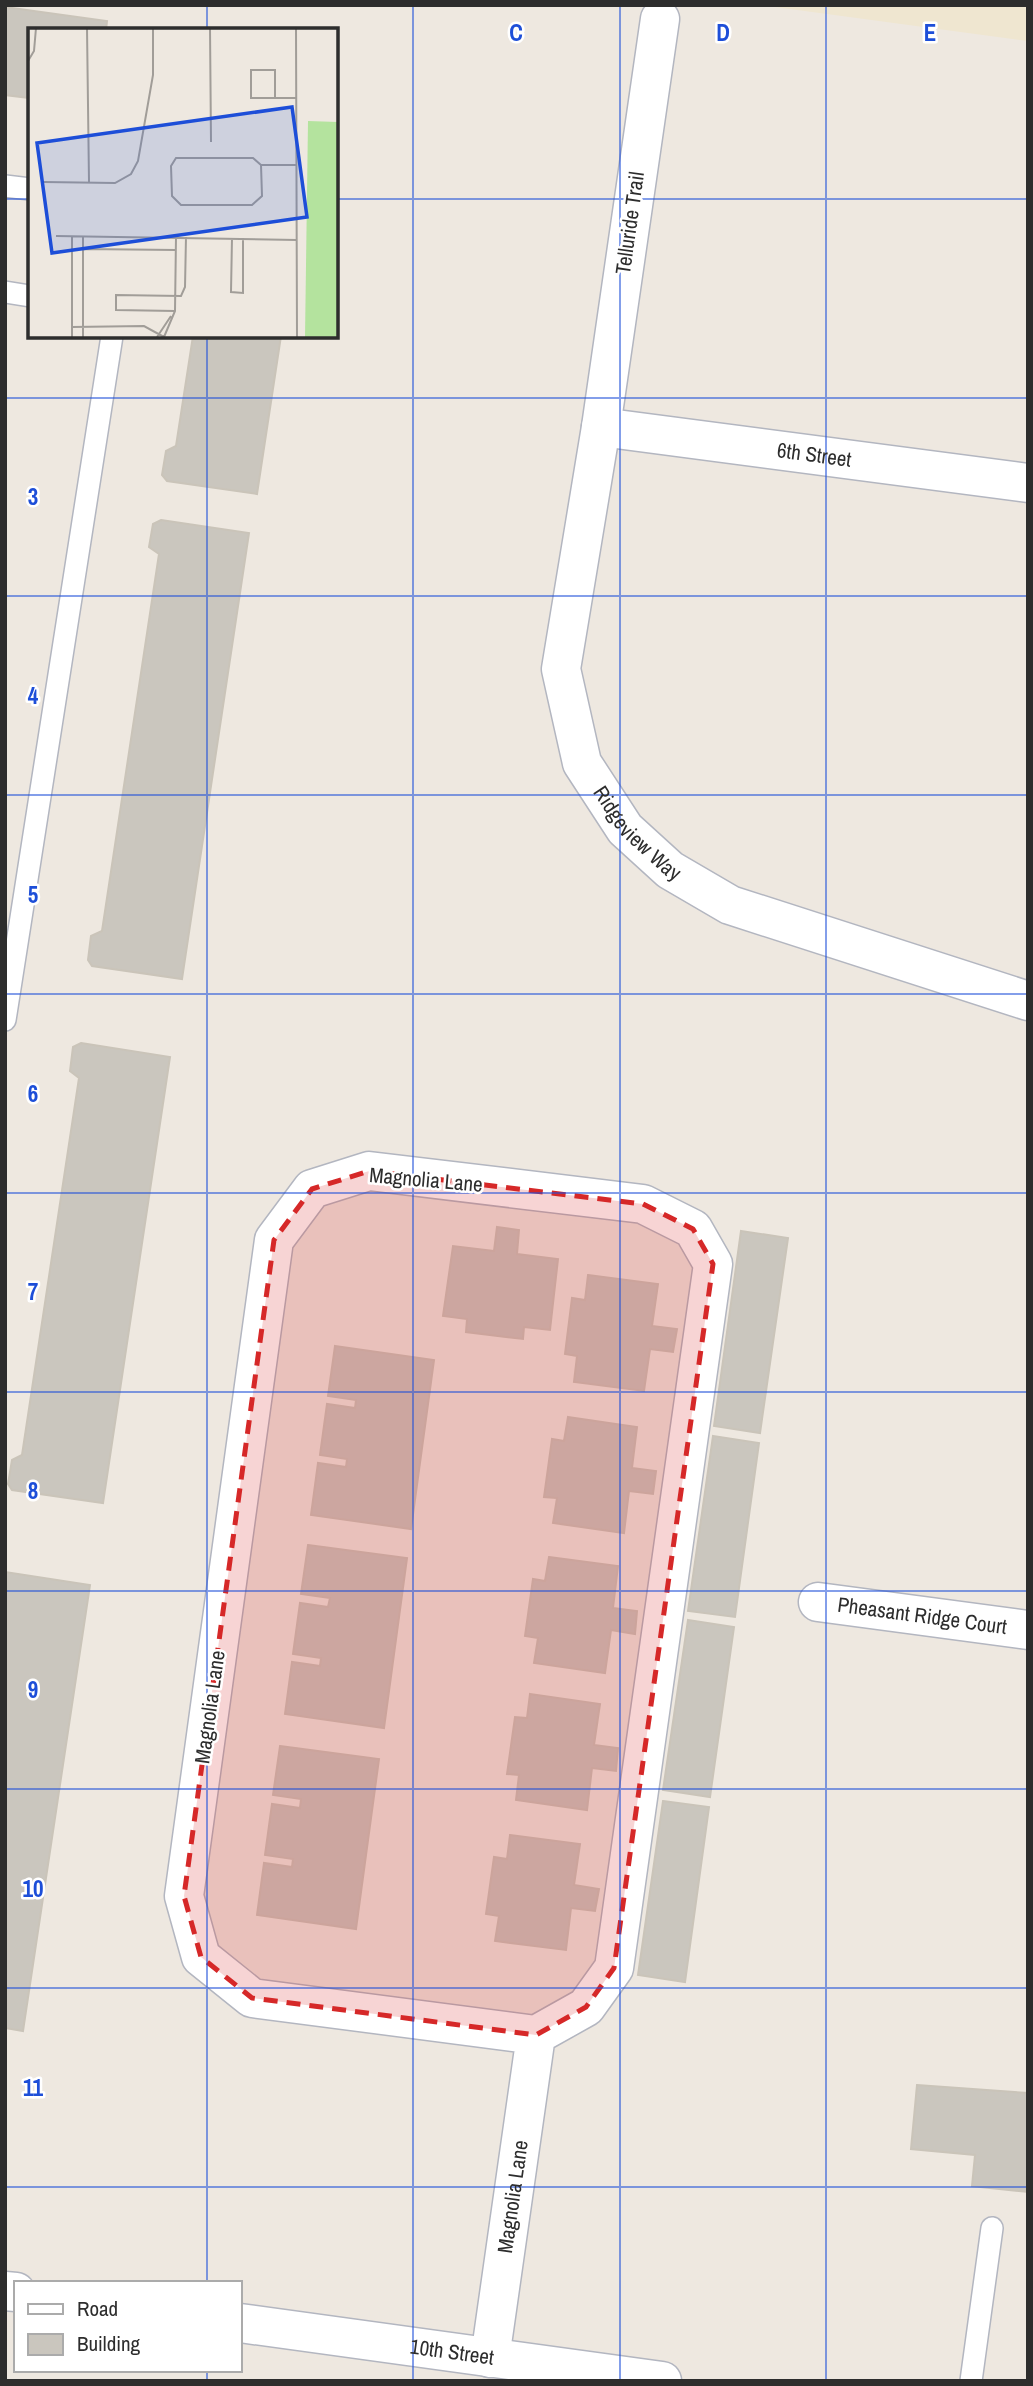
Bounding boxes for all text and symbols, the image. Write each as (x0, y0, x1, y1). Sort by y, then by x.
text: C (509, 17, 523, 48)
text: D (716, 17, 730, 48)
text: E (924, 17, 936, 48)
inset map (28, 28, 338, 338)
street label: Telluride Trail (608, 170, 651, 276)
street label: 6th Street (775, 435, 853, 474)
text: 3 (28, 481, 38, 512)
text: 4 (28, 680, 39, 711)
street label: Ridgeview Way (587, 780, 687, 888)
text: 5 (28, 879, 38, 910)
text: 6 (28, 1078, 38, 1109)
street label: Magnolia Lane (368, 1160, 484, 1199)
text: 7 (28, 1276, 38, 1307)
text: 8 (28, 1475, 38, 1506)
street label: Pheasant Ridge Court (836, 1590, 1009, 1641)
street label: Magnolia Lane (187, 1648, 232, 1765)
text: 9 (28, 1674, 38, 1705)
text: 10 (23, 1873, 43, 1904)
text: 11 (23, 2072, 43, 2103)
street label: Magnolia Lane (490, 2138, 535, 2255)
legend (14, 2281, 242, 2372)
text: Road (77, 2294, 118, 2323)
text: Building (77, 2329, 141, 2358)
street label: 10th Street (408, 2332, 496, 2372)

